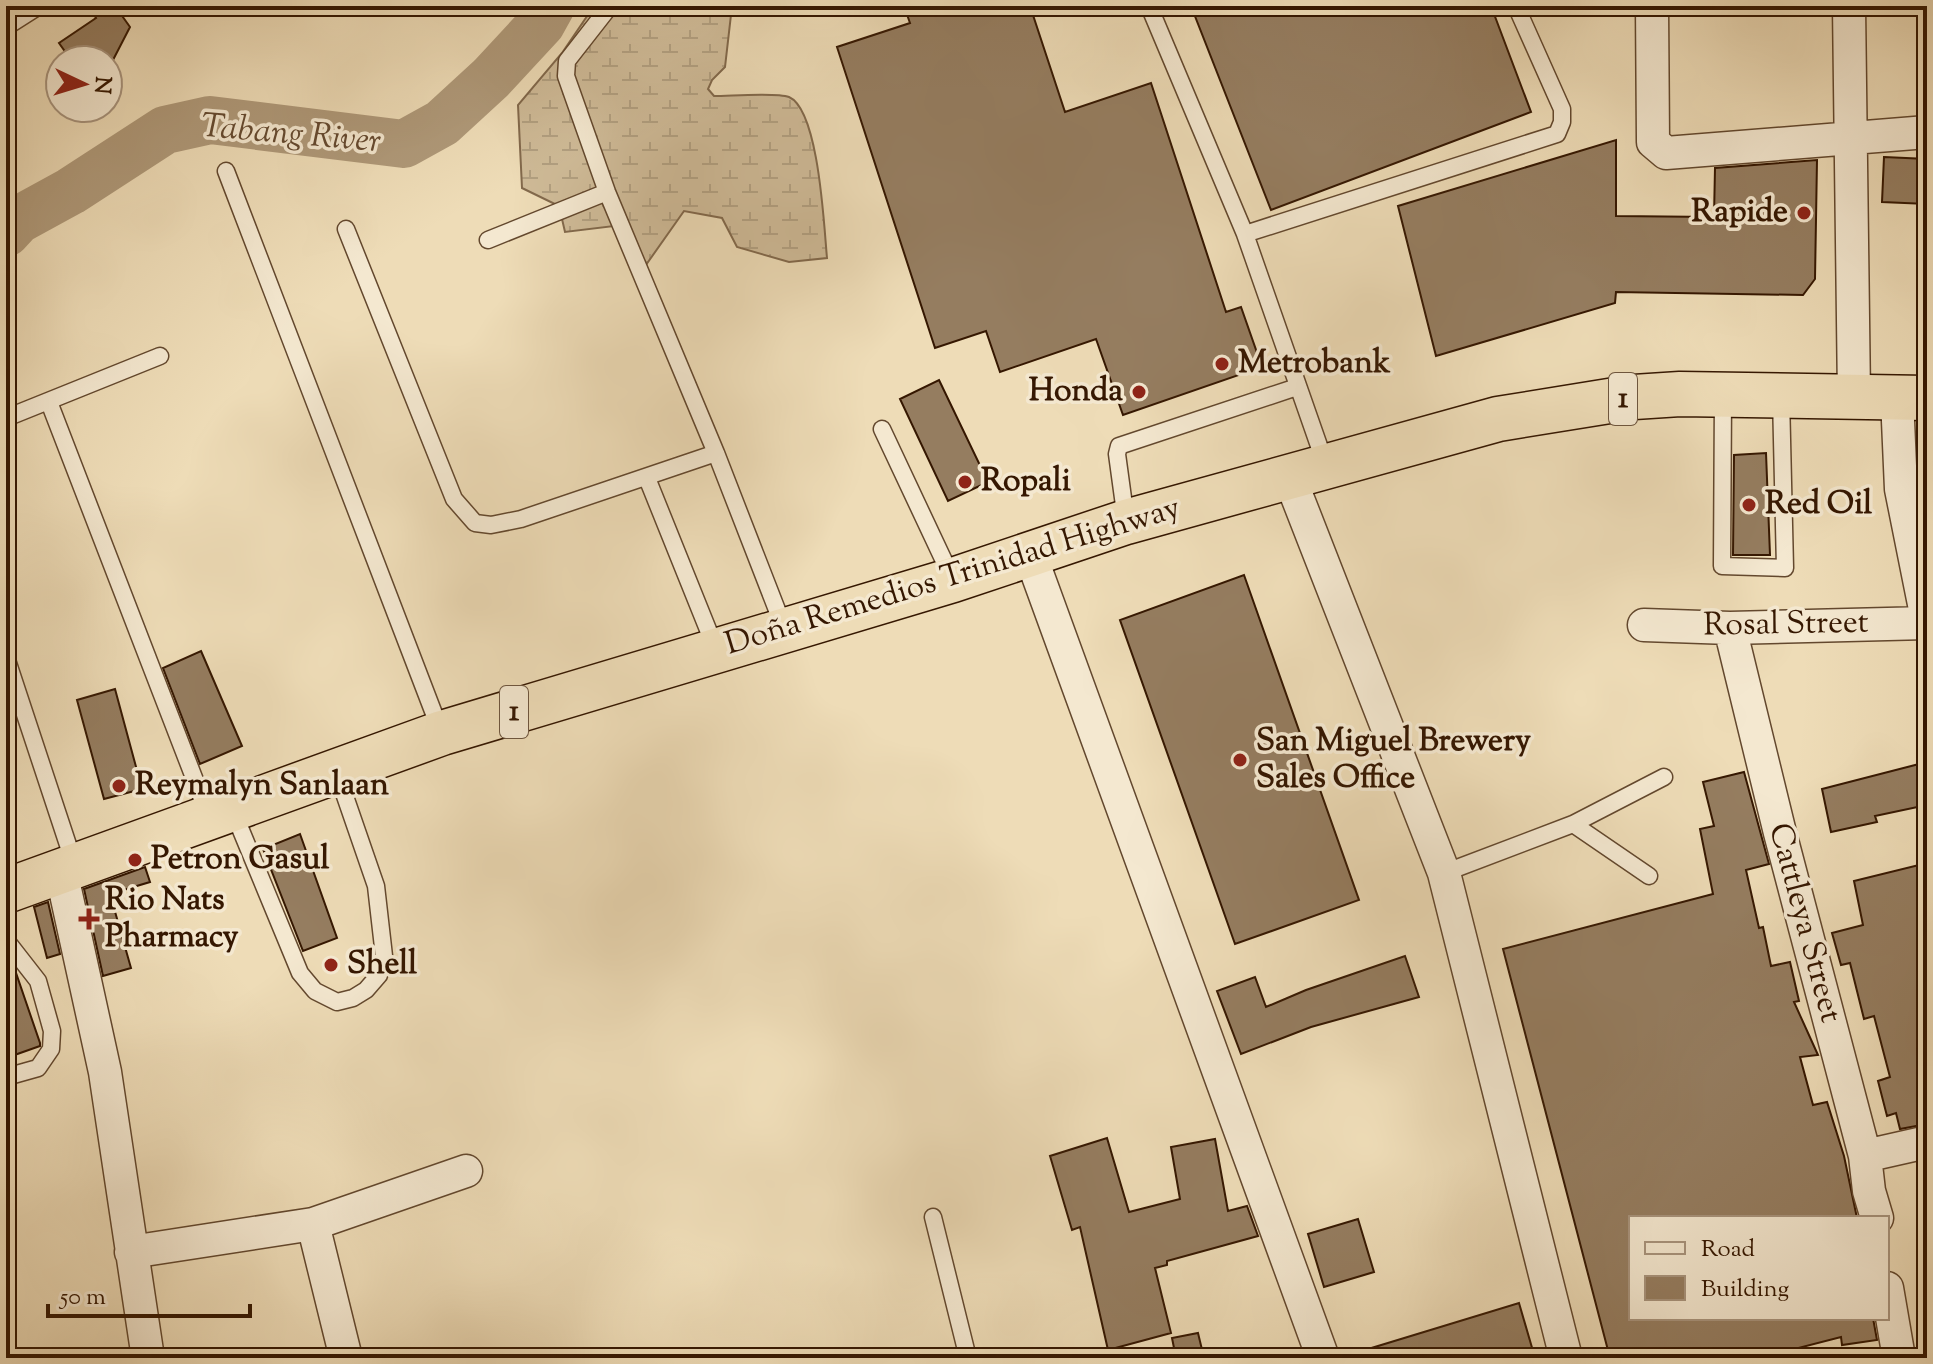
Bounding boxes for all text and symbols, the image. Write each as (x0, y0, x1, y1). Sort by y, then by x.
north arrow (44, 44, 124, 124)
text: N (84, 75, 118, 95)
water label: Tabang River (199, 103, 383, 167)
place label: Rapide (1691, 190, 1788, 236)
marker: Rapide (1795, 204, 1813, 222)
place label: Metrobank (1238, 341, 1391, 387)
marker: Metrobank (1213, 355, 1231, 373)
place label: Honda (1029, 369, 1123, 415)
road number: 1 (1609, 373, 1637, 425)
marker: Honda (1130, 383, 1148, 401)
place label: Ropali (981, 459, 1071, 505)
marker: Ropali (956, 473, 974, 491)
place label: Red Oil (1765, 482, 1872, 528)
street label: Doña Remedios Trinidad Highway (720, 486, 1186, 668)
marker: Red Oil (1740, 496, 1758, 514)
street label: Rosal Street (1703, 601, 1869, 649)
road number: 1 (500, 686, 528, 738)
place label: San Miguel Brewery Sales Office (1256, 719, 1531, 802)
marker: San Miguel Brewery Sales Office (1231, 751, 1249, 769)
place label: Reymalyn Sanlaan (135, 763, 389, 809)
marker: Reymalyn Sanlaan (110, 777, 128, 795)
street label: Cattleya Street (1755, 818, 1853, 1028)
place label: Petron Gasul (151, 837, 330, 883)
marker: Petron Gasul (126, 851, 144, 869)
place label: Rio Nats Pharmacy (105, 878, 238, 961)
marker: Rio Nats Pharmacy (80, 910, 98, 928)
place label: Shell (347, 942, 417, 988)
marker: Shell (322, 956, 340, 974)
legend (1629, 1216, 1889, 1320)
text: Road (1701, 1233, 1755, 1267)
scale bar (48, 1268, 250, 1318)
text: Building (1701, 1273, 1790, 1307)
text: 50 m (58, 1281, 106, 1315)

